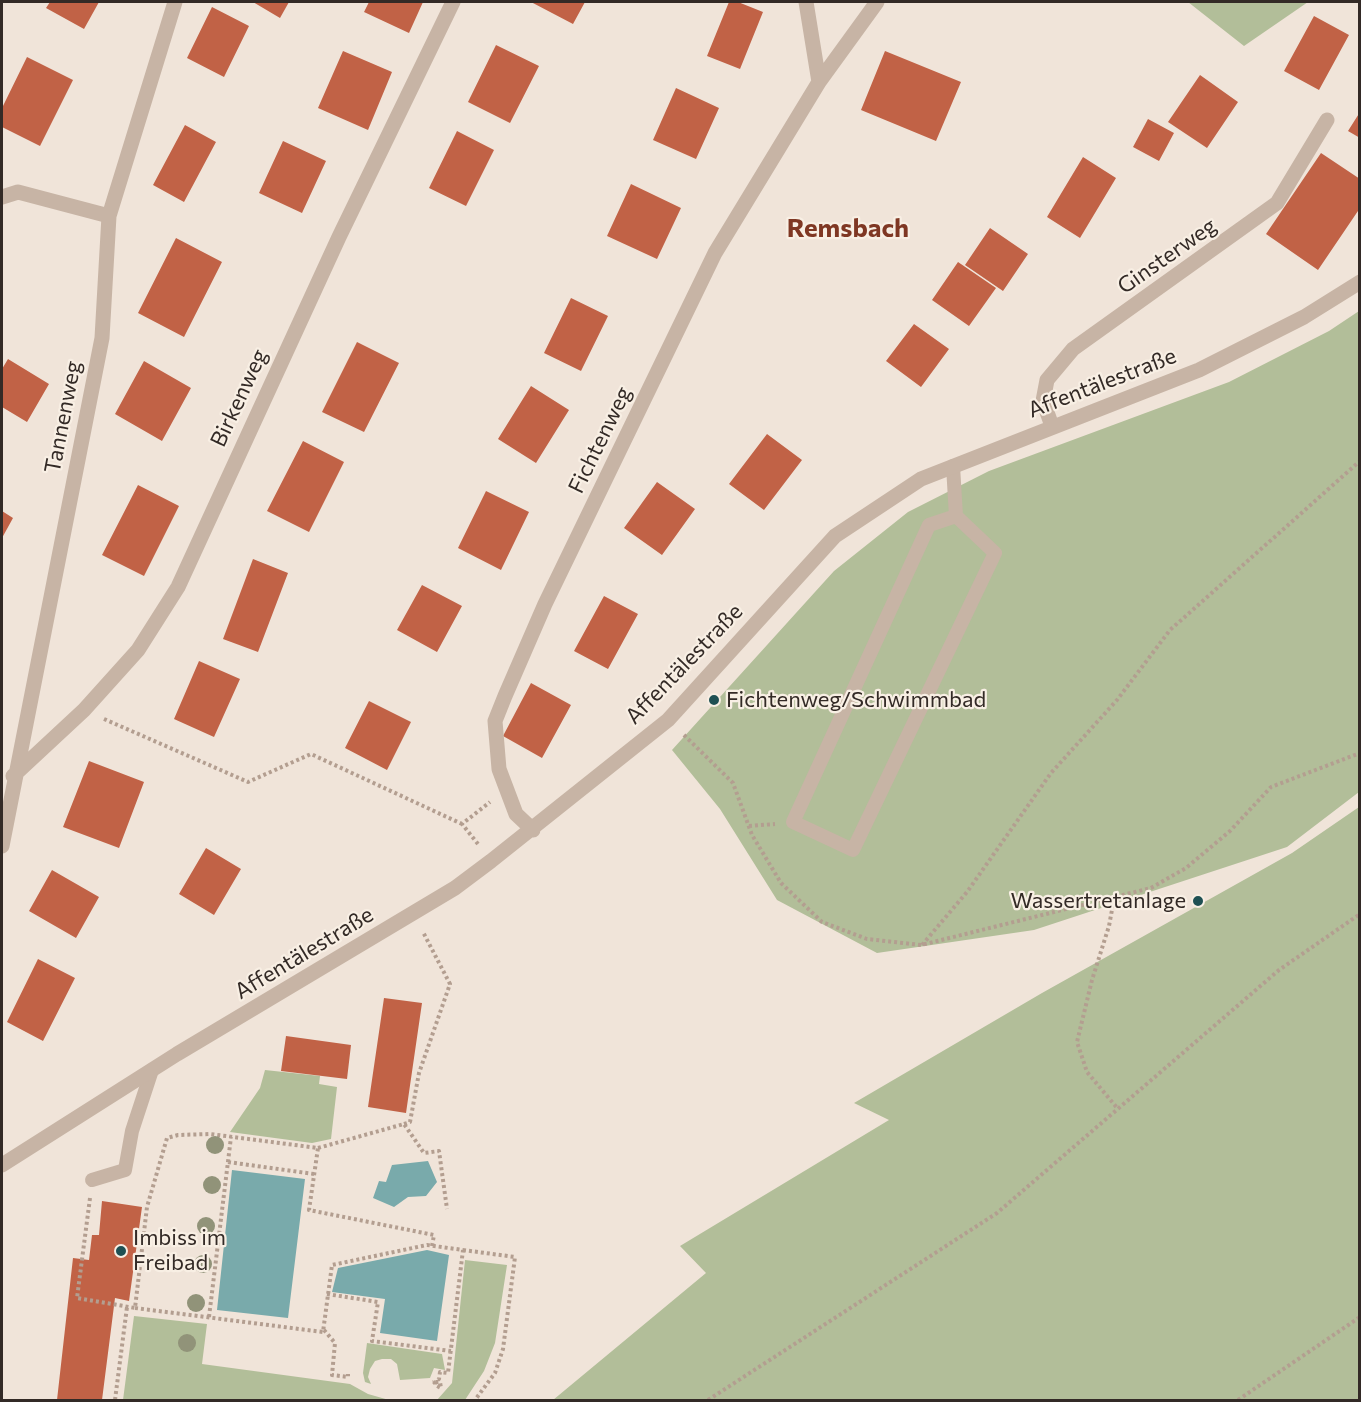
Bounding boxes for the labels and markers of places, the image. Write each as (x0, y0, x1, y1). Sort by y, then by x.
place label: Fichtenweg/Schwimmbad (726, 687, 986, 713)
marker: Fichtenweg/Schwimmbad (707, 693, 721, 707)
place label: Wassertretanlage (1010, 888, 1186, 914)
marker: Wassertretanlage (1191, 894, 1205, 908)
place label: Imbiss im Freibad (133, 1225, 226, 1276)
marker: Imbiss im Freibad (114, 1244, 128, 1258)

